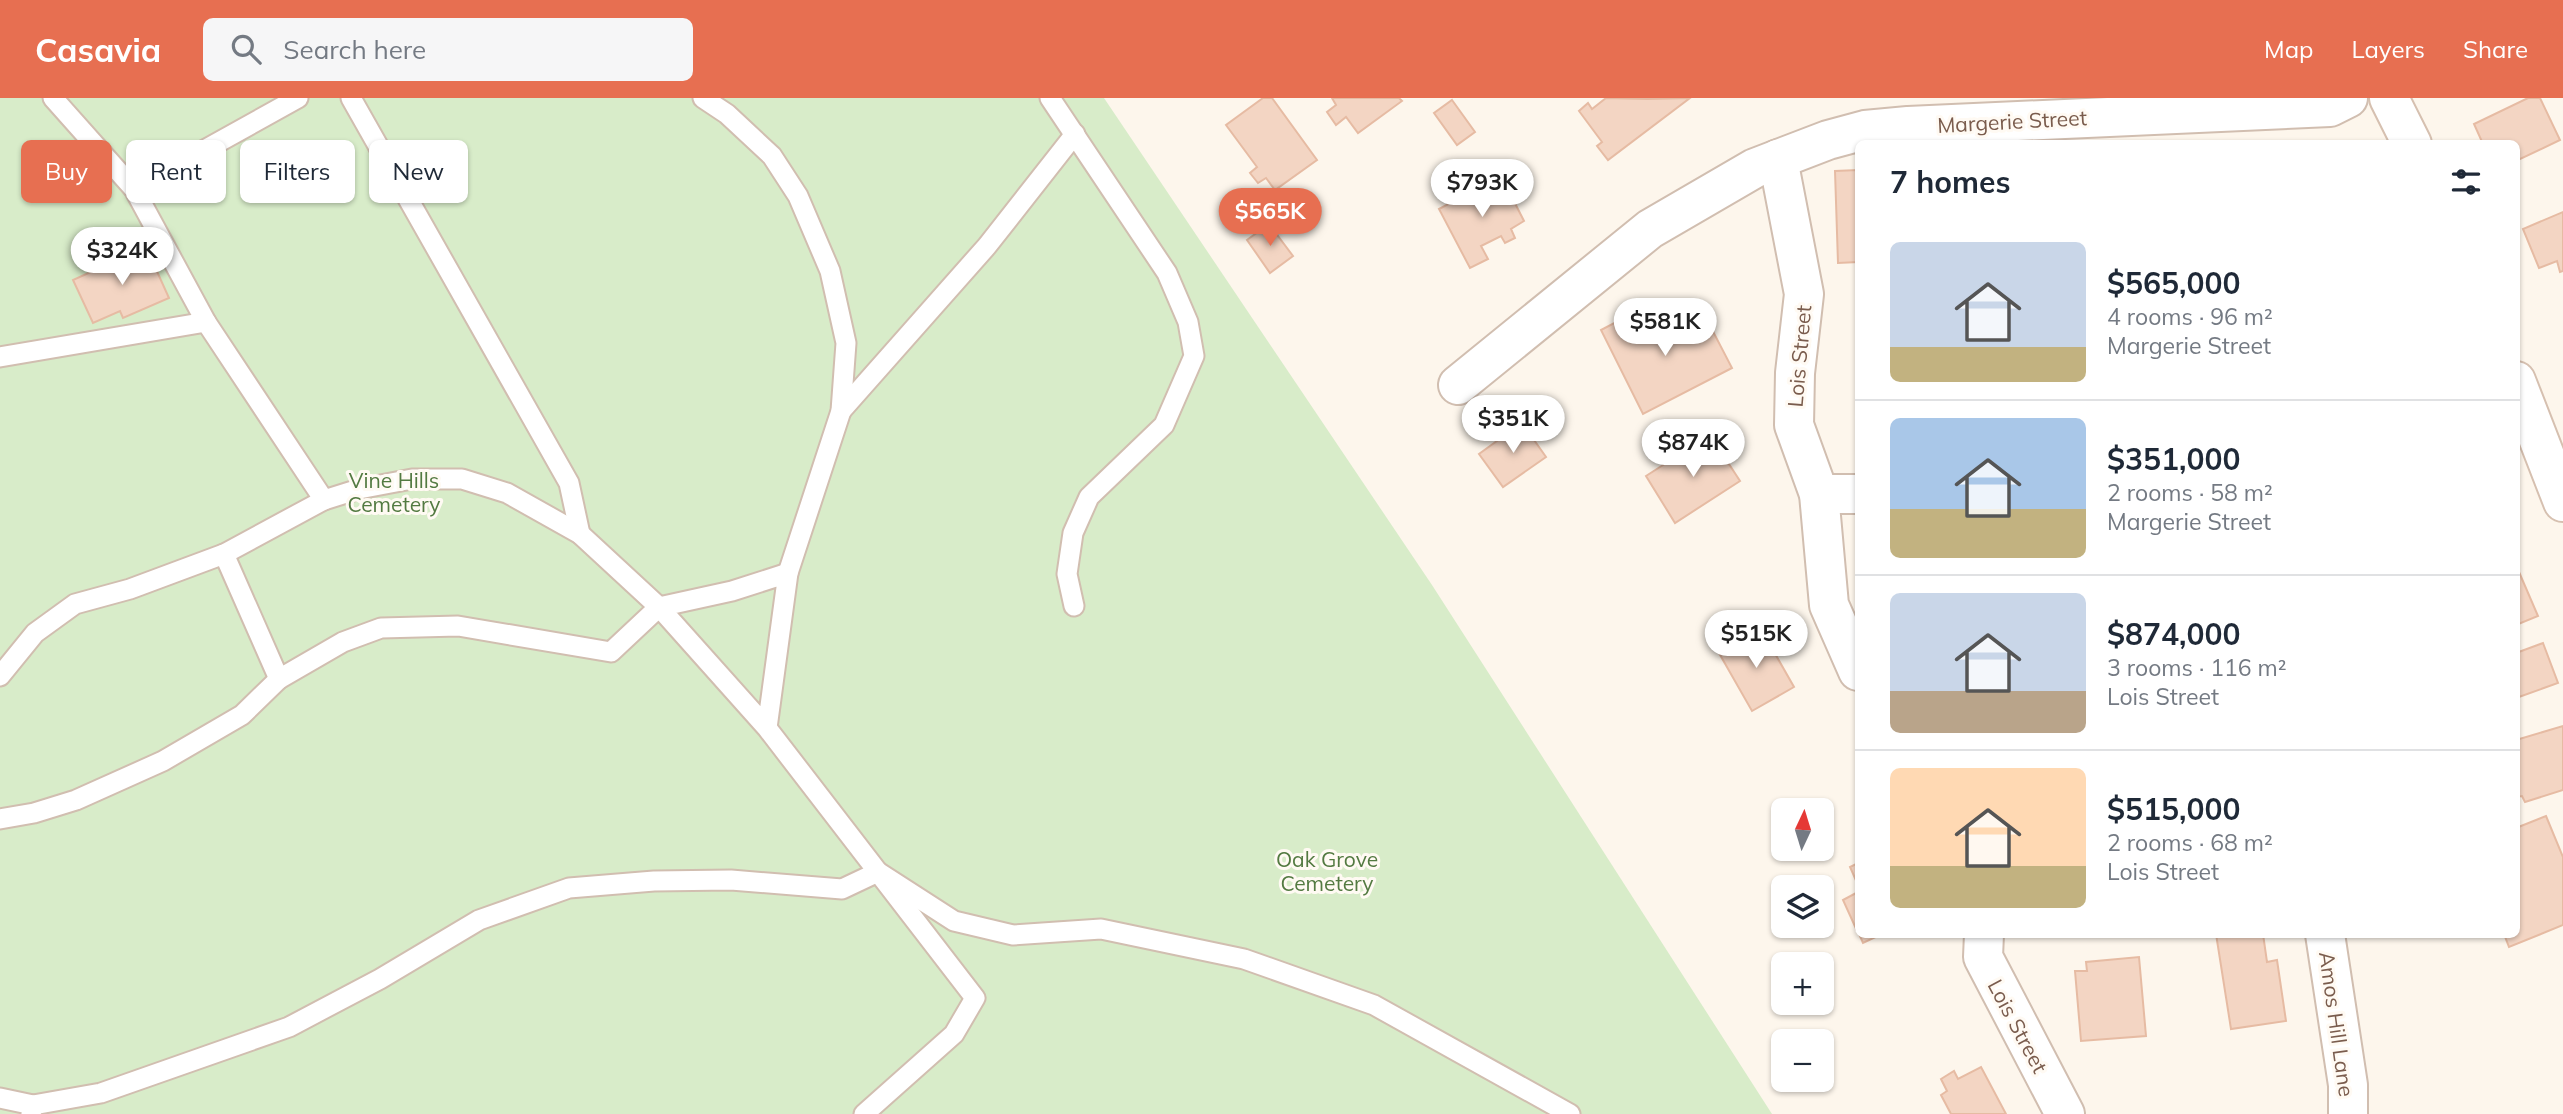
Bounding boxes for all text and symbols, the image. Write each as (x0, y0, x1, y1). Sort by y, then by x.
search box (203, 18, 693, 81)
text: Casavia (35, 29, 161, 70)
icon: search (227, 30, 265, 68)
text: Search here (283, 33, 426, 66)
text: Map (2264, 34, 2313, 64)
text: Layers (2351, 34, 2425, 64)
text: Share (2463, 34, 2528, 64)
street label: Margerie Street (1937, 104, 2087, 138)
chip: Buy (21, 140, 112, 203)
chip: Rent (126, 140, 226, 203)
chip: Filters (240, 140, 355, 203)
chip: New (369, 140, 468, 203)
pin: $793K (1433, 159, 1531, 219)
text: 7 homes (1890, 163, 2011, 201)
icon: filters (2447, 163, 2485, 201)
text: $793K (1447, 167, 1517, 196)
pin: $565K (1221, 188, 1319, 248)
text: $565K (1235, 196, 1305, 225)
pin: $324K (73, 228, 171, 287)
text: $324K (87, 235, 157, 264)
text: $565,000 (2107, 264, 2240, 302)
icon: home (1946, 270, 2030, 354)
pin: $581K (1616, 299, 1714, 358)
text: 4 rooms · 96 m² (2107, 302, 2273, 331)
street label: Lois Street (1782, 304, 1816, 408)
text: $581K (1630, 306, 1700, 335)
text: Margerie Street (2107, 331, 2271, 360)
pin: $351K (1464, 396, 1562, 455)
text: $351K (1478, 403, 1548, 432)
pin: $874K (1644, 420, 1742, 479)
text: $874K (1658, 427, 1728, 456)
text: $351,000 (2107, 440, 2240, 478)
icon: home (1946, 446, 2030, 530)
park label: Vine Hills Cemetery (348, 467, 440, 517)
text: 2 rooms · 58 m² (2107, 478, 2273, 507)
text: Margerie Street (2107, 507, 2271, 536)
pin: $515K (1707, 610, 1805, 670)
text: $874,000 (2107, 615, 2240, 653)
text: $515K (1721, 618, 1791, 647)
icon: home (1946, 621, 2030, 705)
text: 3 rooms · 116 m² (2107, 653, 2287, 682)
text: Lois Street (2107, 682, 2219, 711)
text: $515,000 (2107, 790, 2240, 828)
icon: home (1946, 796, 2030, 880)
north arrow (1771, 798, 1834, 861)
map controls (1771, 798, 1834, 1092)
text: 2 rooms · 68 m² (2107, 828, 2273, 857)
park label: Oak Grove Cemetery (1276, 846, 1378, 896)
text: Lois Street (2107, 857, 2219, 886)
button: layers (1771, 875, 1834, 938)
street label: Amos Hill Lane (2314, 950, 2360, 1098)
button: + (1771, 952, 1834, 1015)
street label: Lois Street (1983, 975, 2053, 1077)
button: − (1771, 1029, 1834, 1092)

